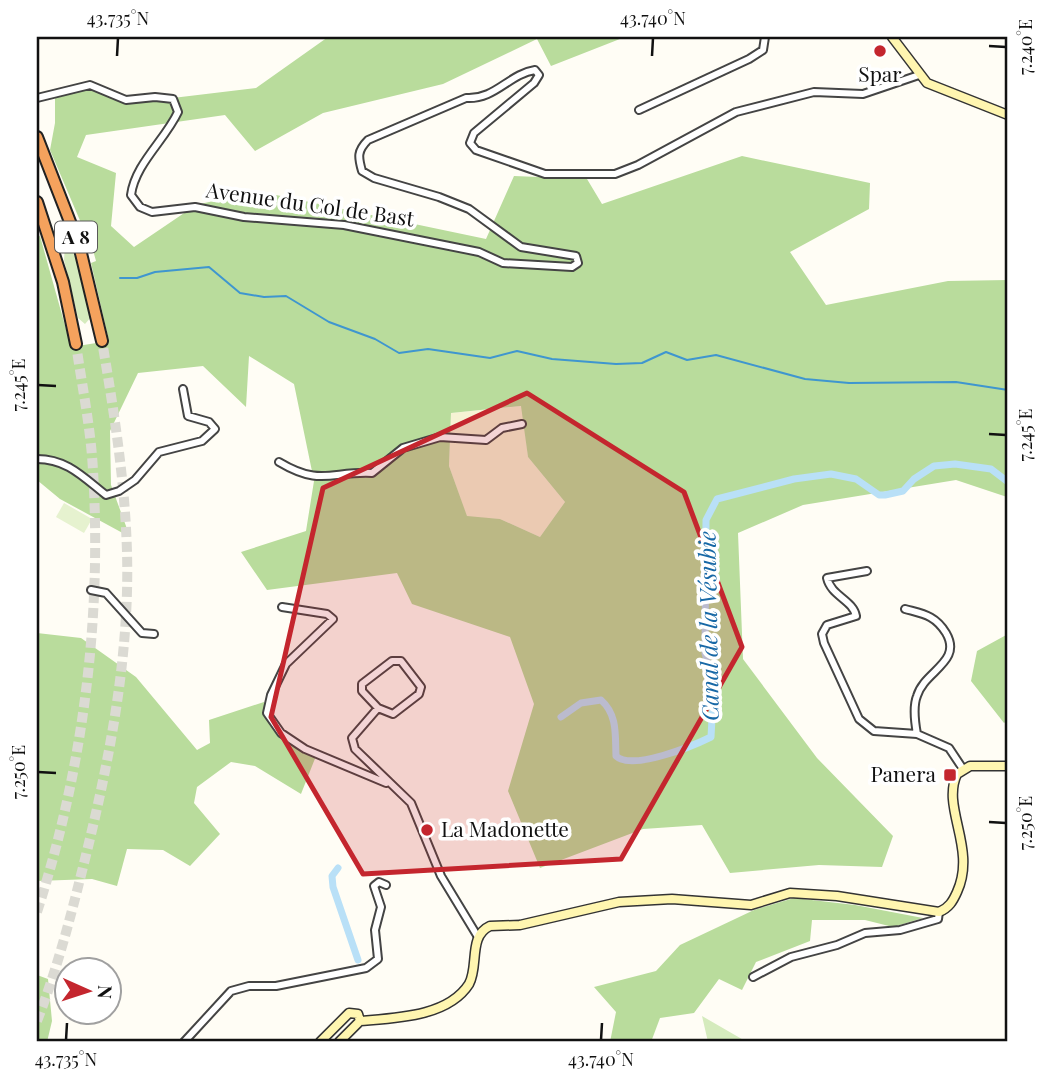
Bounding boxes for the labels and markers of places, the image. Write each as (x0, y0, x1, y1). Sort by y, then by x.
marker: Spar (872, 43, 888, 59)
place label: Spar (858, 59, 902, 87)
place label: Panera (870, 759, 937, 787)
marker: Panera (942, 767, 958, 783)
place label: La Madonette (441, 814, 569, 842)
marker: La Madonette (419, 822, 435, 838)

